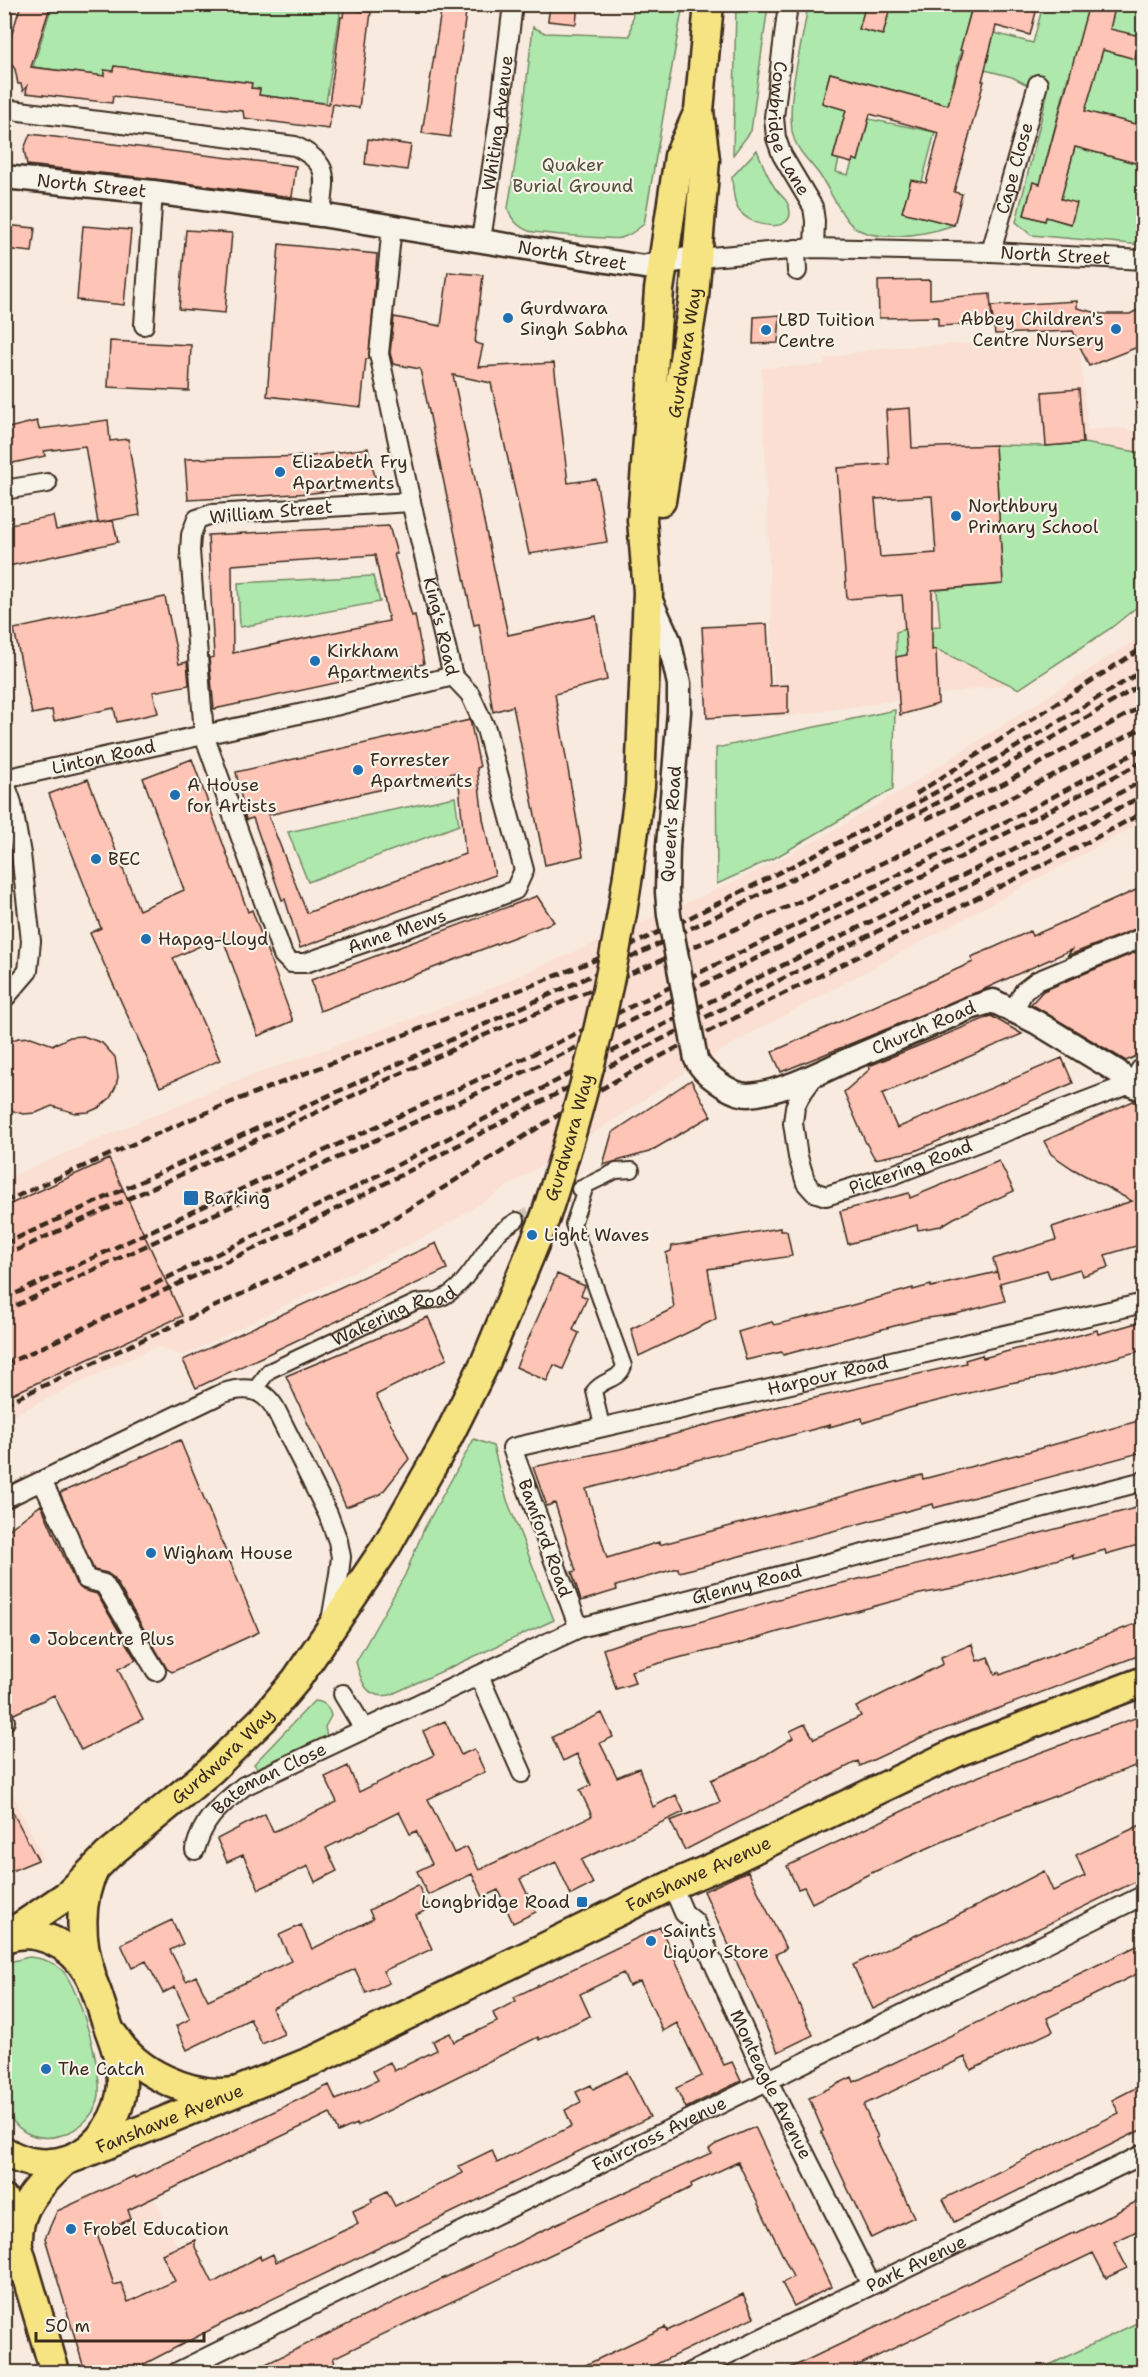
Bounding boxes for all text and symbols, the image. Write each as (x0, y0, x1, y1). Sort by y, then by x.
street label: Whiting Avenue (476, 54, 519, 193)
street label: Cowbridge Lane (762, 60, 816, 200)
street label: Cape Close (990, 120, 1039, 217)
park label: Quaker Burial Ground (512, 153, 634, 198)
street label: North Street (36, 168, 148, 203)
street label: North Street (516, 235, 629, 276)
street label: North Street (1000, 241, 1111, 270)
street label: Gurdwara Way (663, 287, 707, 420)
place label: Gurdwara Singh Sabha (520, 296, 628, 341)
place label: Abbey Children's Centre Nursery (960, 307, 1104, 352)
place label: LBD Tuition Centre (778, 308, 875, 353)
marker: Gurdwara Singh Sabha (501, 311, 515, 325)
marker: Abbey Children's Centre Nursery (1109, 322, 1123, 336)
marker: LBD Tuition Centre (759, 323, 773, 337)
place label: Elizabeth Fry Apartments (292, 450, 408, 495)
marker: Elizabeth Fry Apartments (273, 465, 287, 479)
place label: Northbury Primary School (968, 494, 1099, 539)
street label: William Street (208, 495, 334, 529)
marker: Northbury Primary School (949, 509, 963, 523)
street label: King's Road (418, 575, 465, 678)
place label: Kirkham Apartments (327, 639, 430, 684)
marker: Kirkham Apartments (308, 654, 322, 668)
street label: Linton Road (49, 734, 158, 780)
place label: Forrester Apartments (370, 748, 473, 793)
marker: Forrester Apartments (351, 763, 365, 777)
street label: Queen's Road (655, 765, 687, 883)
place label: A House for Artists (187, 773, 277, 818)
marker: A House for Artists (168, 788, 182, 802)
place label: BEC (108, 847, 140, 871)
marker: BEC (89, 852, 103, 866)
street label: Anne Mews (344, 903, 449, 959)
place label: Hapag-Lloyd (158, 927, 269, 951)
marker: Hapag-Lloyd (139, 932, 153, 946)
street label: Church Road (868, 995, 979, 1061)
street label: Gurdwara Way (539, 1071, 599, 1204)
street label: Pickering Road (846, 1134, 976, 1200)
place label: Barking (204, 1186, 270, 1210)
marker: Barking (182, 1189, 200, 1207)
place label: Light Waves (544, 1223, 650, 1247)
marker: Light Waves (525, 1228, 539, 1242)
street label: Wakering Road (328, 1280, 462, 1352)
street label: Harpour Road (765, 1350, 890, 1401)
street label: Bamford Road (512, 1476, 578, 1600)
place label: Wigham House (163, 1541, 293, 1565)
marker: Wigham House (144, 1546, 158, 1560)
street label: Glenny Road (689, 1559, 804, 1610)
place label: Jobcentre Plus (47, 1627, 175, 1651)
marker: Jobcentre Plus (28, 1632, 42, 1646)
street label: Gurdwara Way (166, 1703, 279, 1810)
street label: Bateman Close (207, 1737, 330, 1820)
street label: Fanshawe Avenue (622, 1831, 775, 1918)
place label: Longbridge Road (421, 1890, 570, 1914)
marker: Longbridge Road (575, 1895, 589, 1909)
place label: Saints Liquor Store (663, 1919, 769, 1964)
marker: Saints Liquor Store (644, 1934, 658, 1948)
street label: Monteagle Avenue (724, 2006, 818, 2163)
place label: The Catch (58, 2057, 145, 2081)
marker: The Catch (39, 2062, 53, 2076)
street label: Fanshawe Avenue (92, 2078, 247, 2159)
street label: Faircross Avenue (588, 2091, 731, 2177)
place label: Frobel Education (83, 2217, 229, 2241)
marker: Frobel Education (64, 2222, 78, 2236)
street label: Park Avenue (862, 2229, 970, 2298)
scale bar (36, 2305, 204, 2343)
text: 50 m (45, 2314, 90, 2338)

